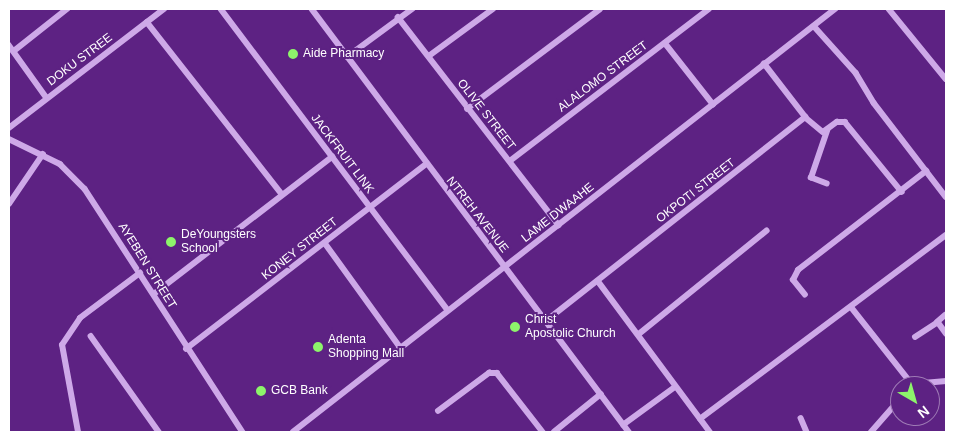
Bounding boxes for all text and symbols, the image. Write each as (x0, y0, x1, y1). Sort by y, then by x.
street label: DOKU STREE (45, 31, 115, 89)
street label: ALALOMO STREET (555, 39, 651, 115)
place label: Aide Pharmacy (303, 47, 384, 61)
marker: Aide Pharmacy (287, 48, 299, 60)
street label: OLIVE STREET (454, 77, 518, 153)
street label: JACKFRUIT LINK (307, 111, 377, 197)
street label: OKPOTI STREET (654, 156, 738, 226)
street label: NTREH AVENUE (443, 174, 511, 256)
street label: LAME DWAAHE (519, 180, 597, 246)
street label: KONEY STREET (259, 215, 341, 283)
street label: AYEBEN STREET (115, 220, 179, 312)
place label: DeYoungsters School (181, 228, 256, 256)
marker: DeYoungsters School (165, 236, 177, 248)
place label: Christ Apostolic Church (525, 313, 616, 341)
marker: Christ Apostolic Church (509, 321, 521, 333)
place label: Adenta Shopping Mall (328, 333, 404, 361)
marker: Adenta Shopping Mall (312, 341, 324, 353)
north arrow (890, 376, 940, 426)
place label: GCB Bank (271, 384, 328, 398)
marker: GCB Bank (255, 385, 267, 397)
text: N (915, 403, 933, 421)

